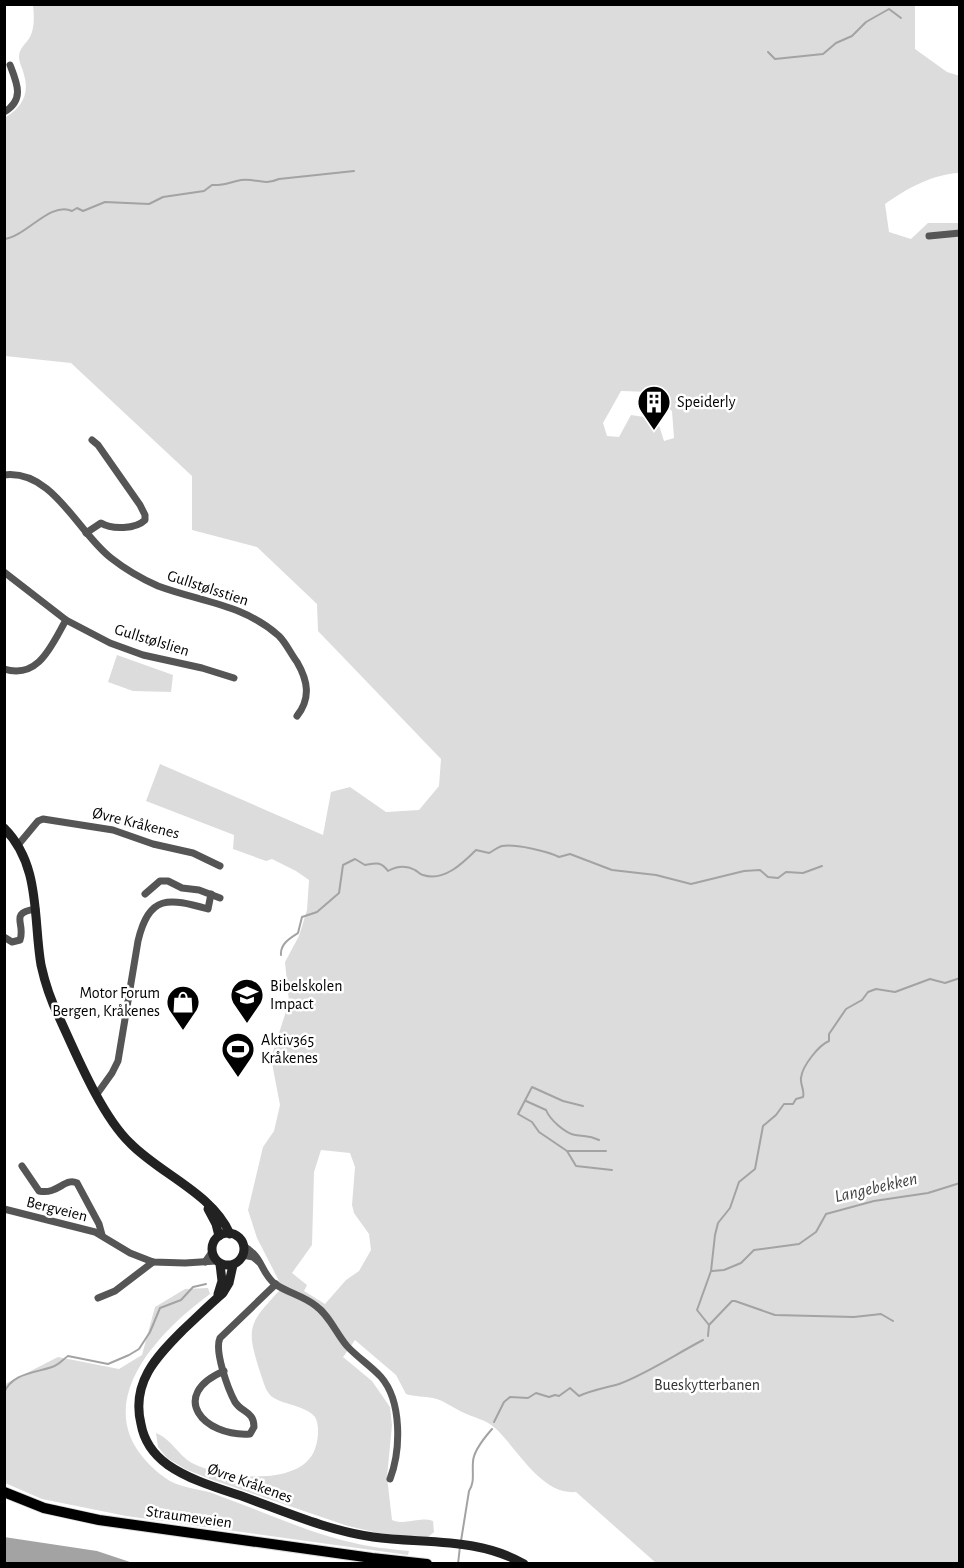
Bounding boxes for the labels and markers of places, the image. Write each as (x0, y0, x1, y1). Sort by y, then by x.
building icon: Speiderly (636, 384, 672, 431)
place label: Speiderly (677, 394, 736, 411)
school or university icon: Bibelskolen Impact (229, 977, 265, 1024)
place label: Bibelskolen Impact (270, 978, 342, 1012)
shop icon: Motor Forum Bergen, Kråkenes (165, 984, 201, 1031)
place label: Motor Forum Bergen, Kråkenes (52, 985, 160, 1019)
sports icon: Aktiv365 Kråkenes (220, 1031, 256, 1078)
place label: Aktiv365 Kråkenes (261, 1032, 318, 1066)

